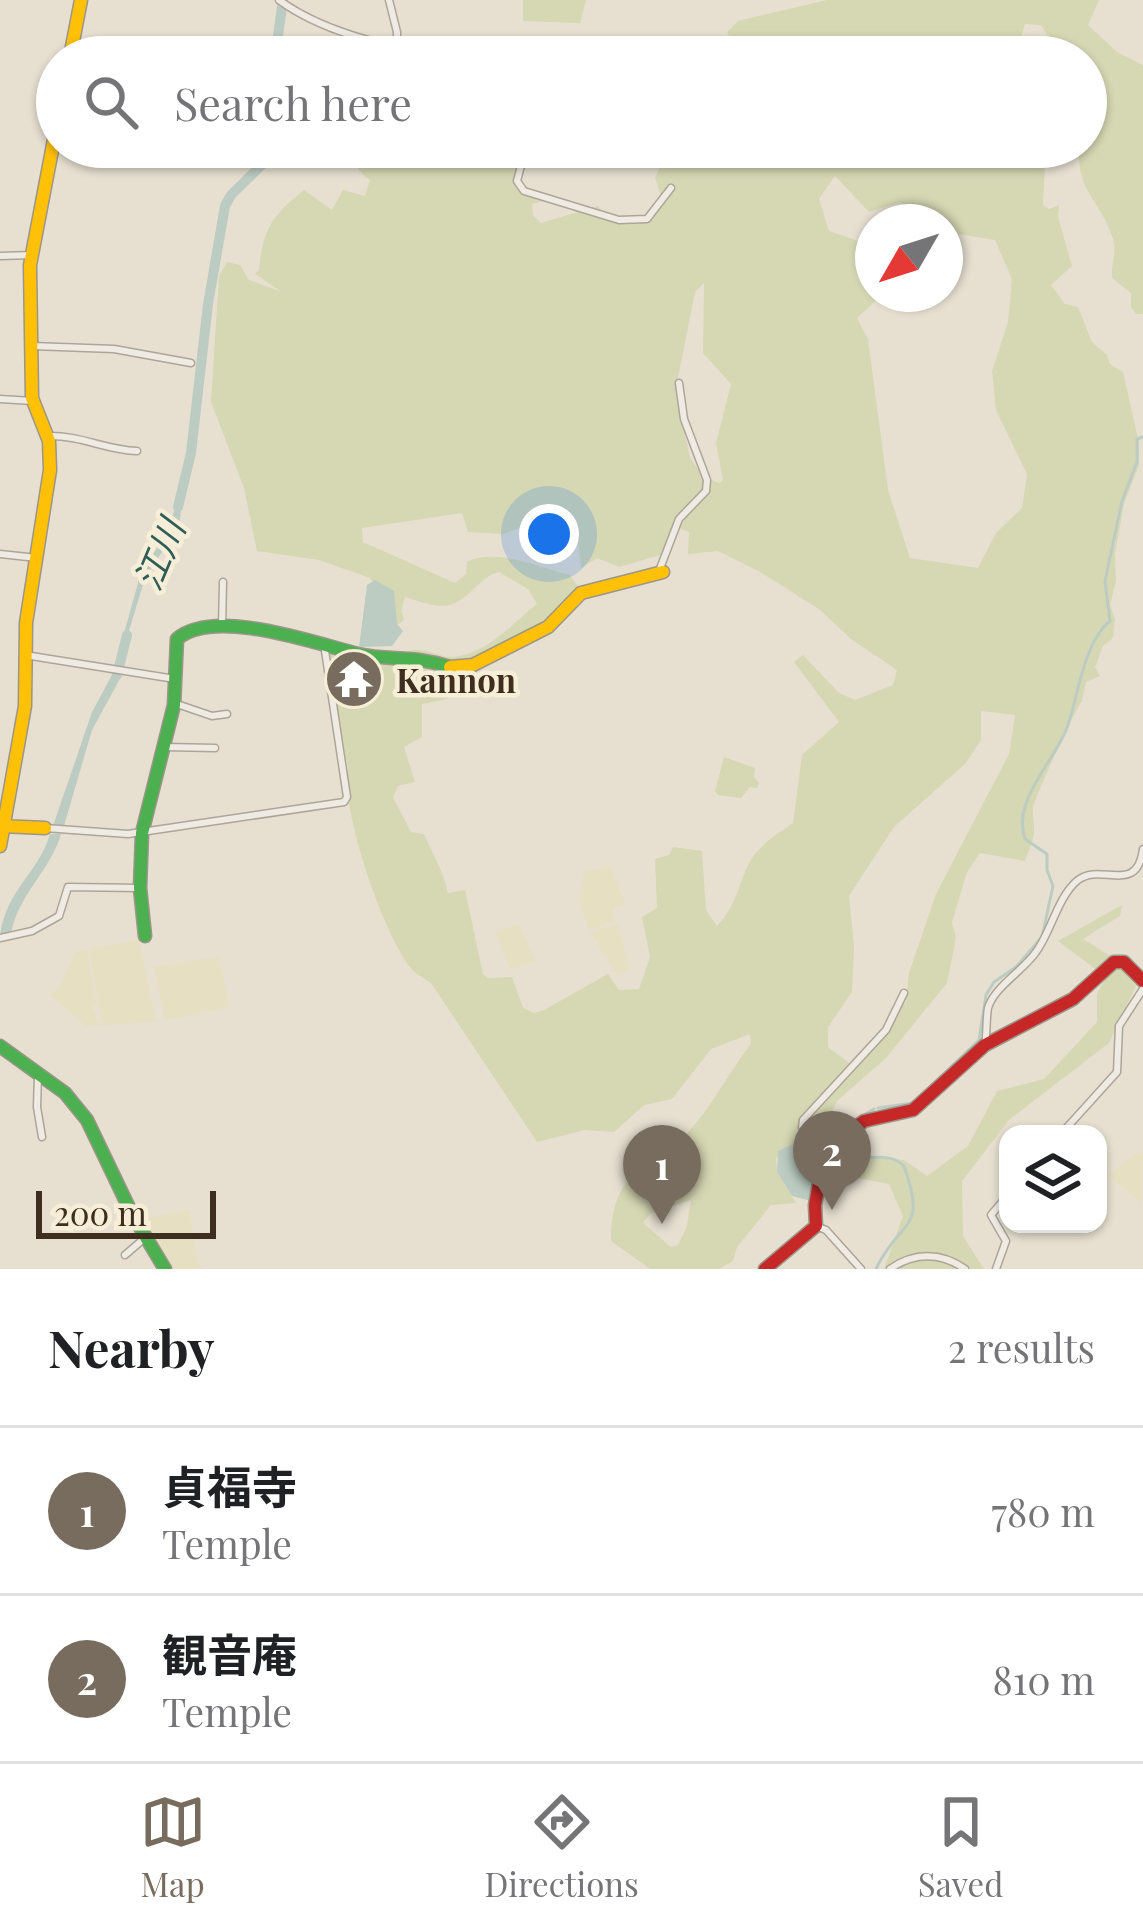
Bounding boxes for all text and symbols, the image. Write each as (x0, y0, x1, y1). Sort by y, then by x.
search box (36, 36, 1107, 168)
icon: search (78, 69, 144, 135)
text: Search here (174, 72, 412, 132)
north arrow (855, 204, 963, 312)
your location (519, 504, 579, 564)
water label: 江川 (122, 508, 196, 597)
temple icon: Kannon (323, 648, 385, 710)
place label: Kannon (396, 657, 516, 701)
pin: 2 (793, 1111, 871, 1210)
pin: 1 (623, 1125, 701, 1224)
map controls (999, 1125, 1107, 1233)
button: layers (999, 1125, 1107, 1233)
scale bar (36, 1185, 216, 1238)
text: 200 m (54, 1190, 147, 1234)
text: Nearby (48, 1313, 214, 1381)
text: 2 results (948, 1321, 1095, 1373)
text: 貞福寺 (162, 1455, 297, 1515)
text: 1 (80, 1485, 94, 1537)
text: 780 m (991, 1485, 1095, 1537)
text: Temple (162, 1517, 292, 1569)
text: 観音庵 (162, 1623, 297, 1683)
text: 2 (77, 1653, 97, 1705)
text: 810 m (993, 1653, 1095, 1705)
text: Temple (162, 1685, 292, 1737)
tab: Map (140, 1789, 206, 1905)
tab: Directions (485, 1789, 639, 1905)
tab: Saved (918, 1789, 1004, 1905)

